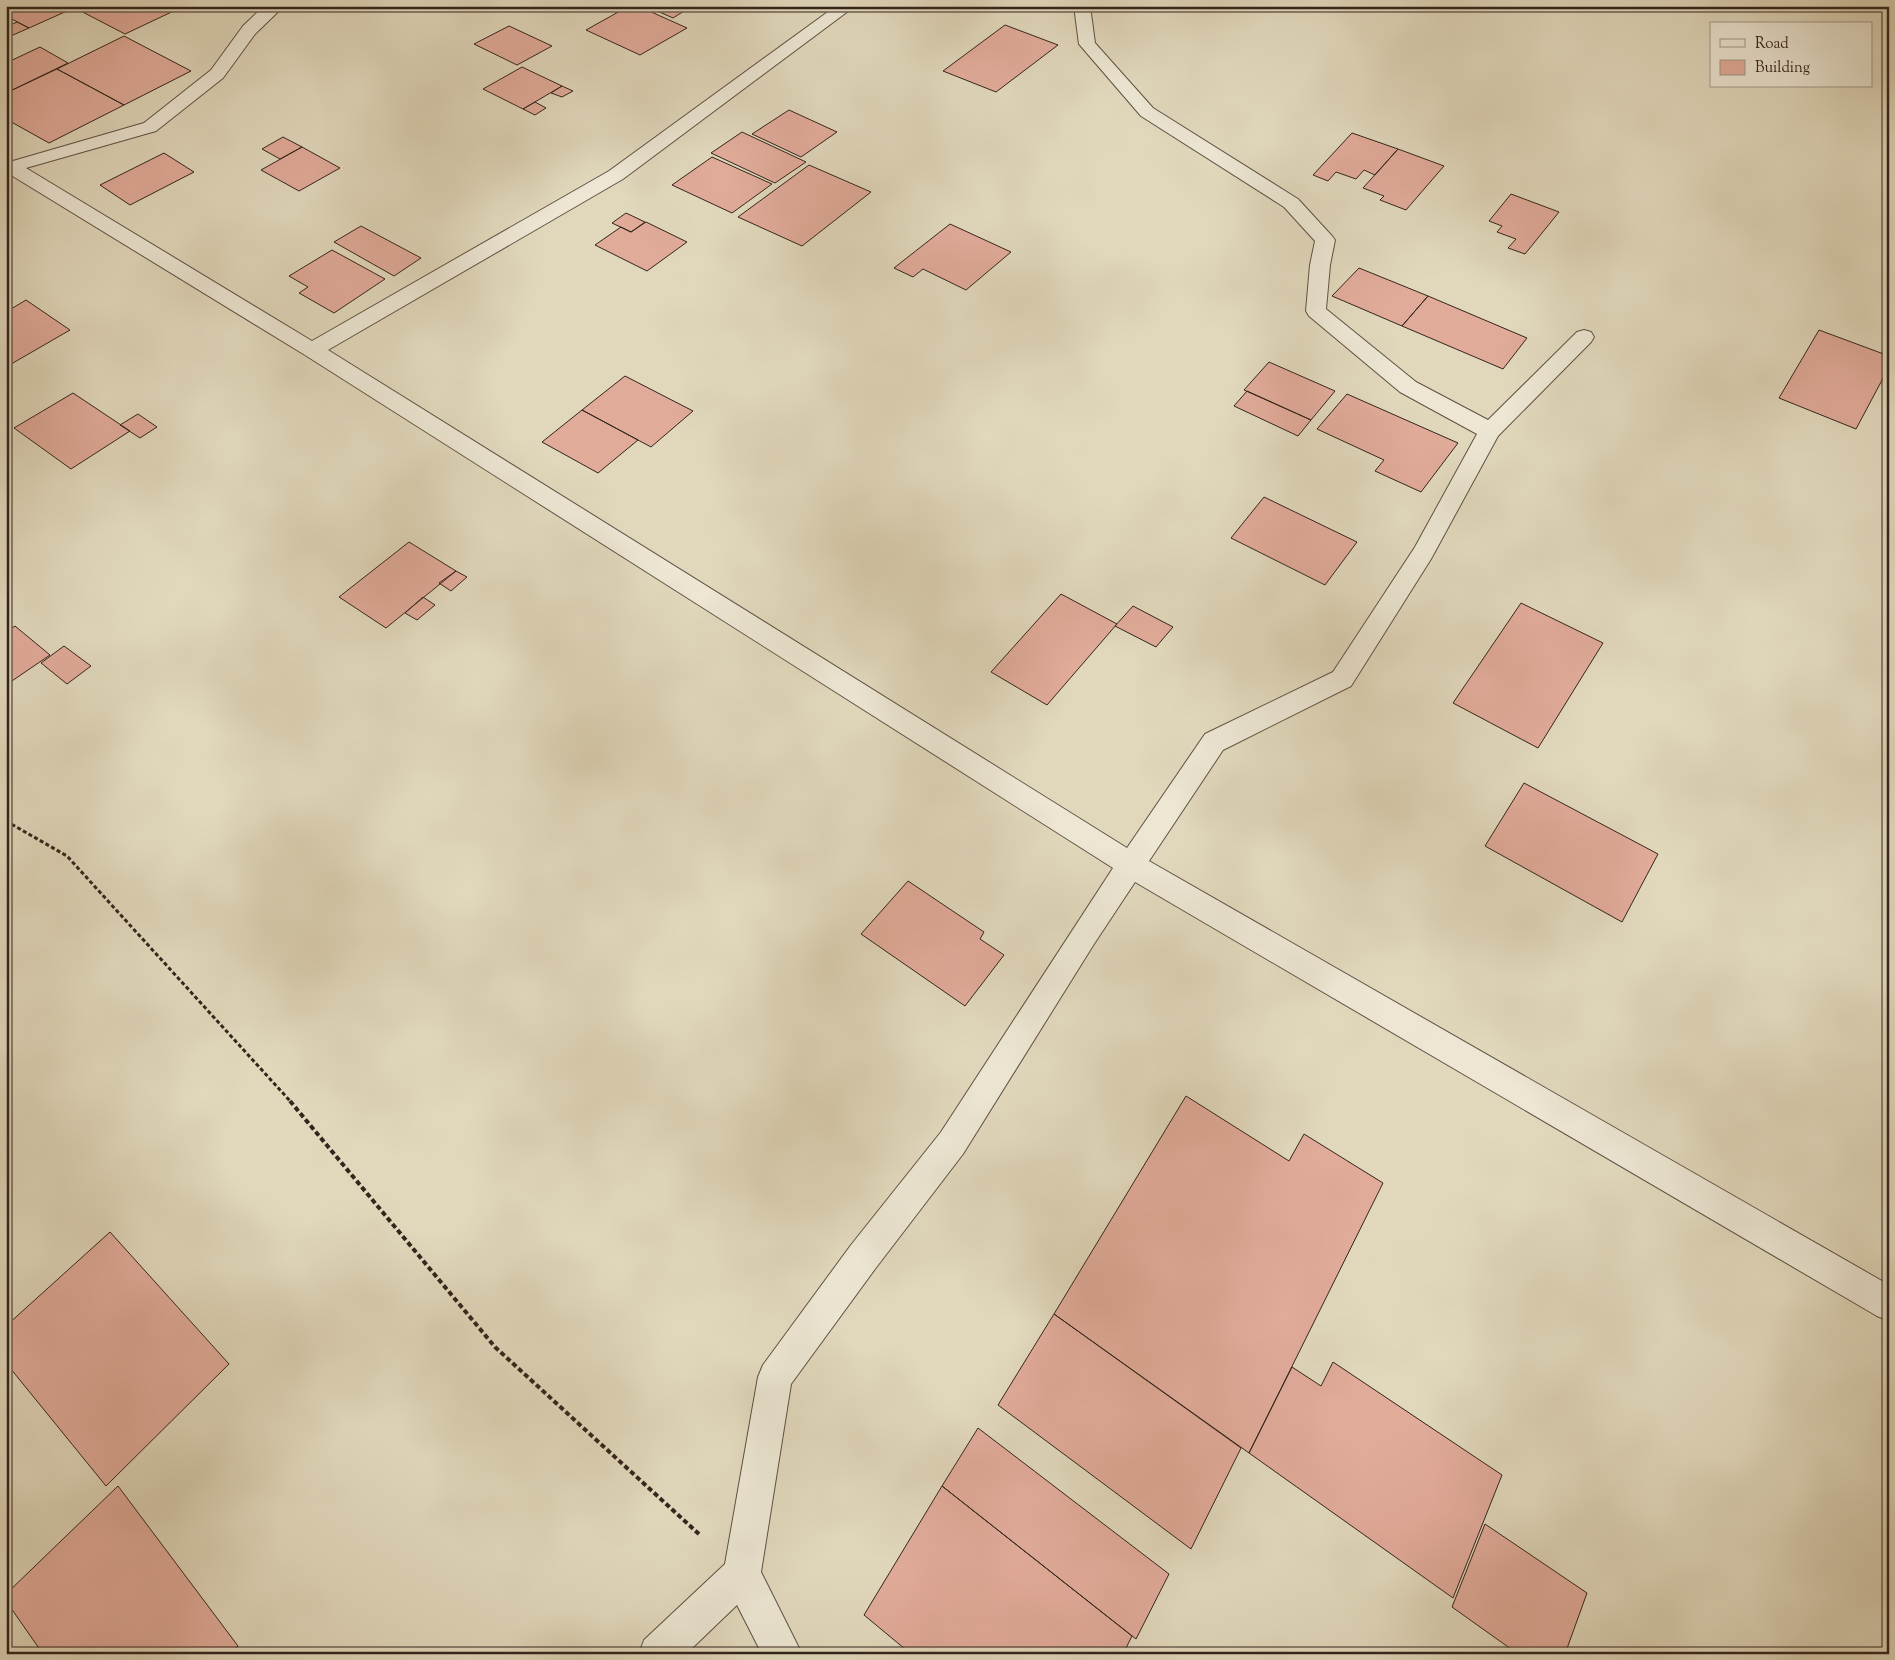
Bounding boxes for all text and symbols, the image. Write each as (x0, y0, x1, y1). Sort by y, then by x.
legend (1710, 22, 1872, 88)
text: Road (1755, 34, 1789, 55)
text: Building (1755, 58, 1810, 79)

